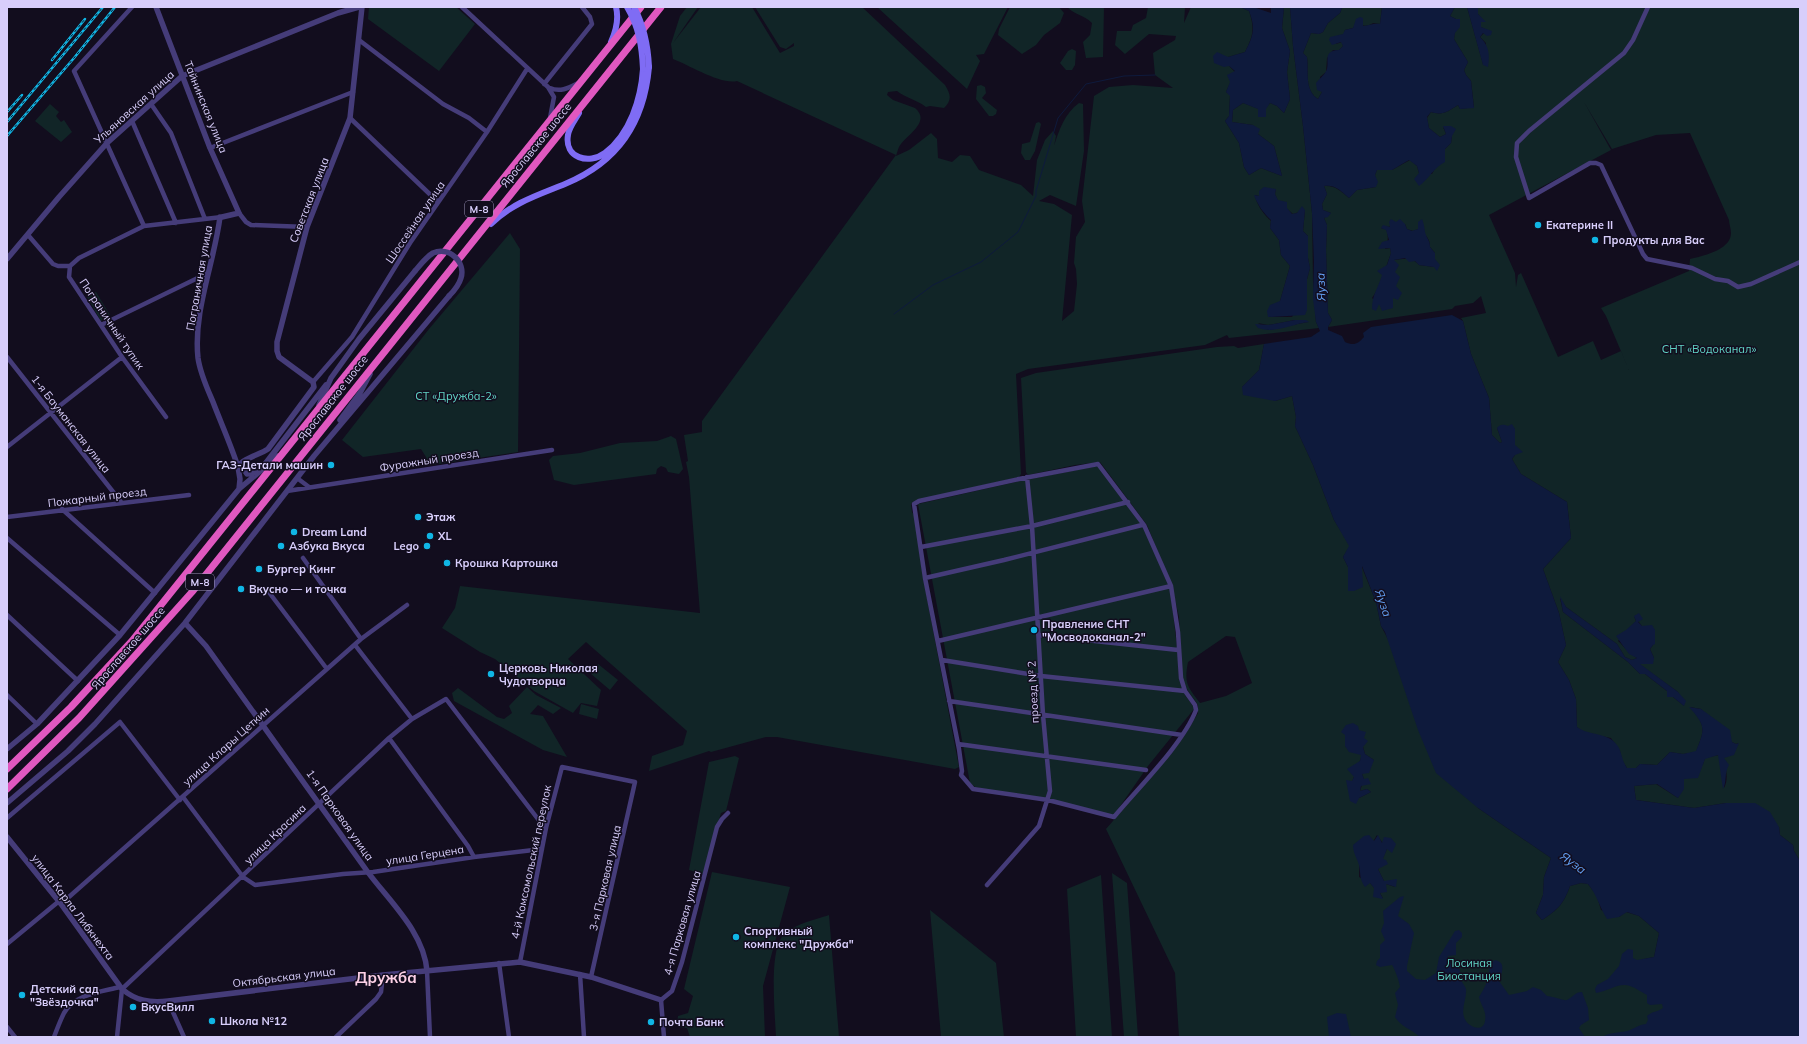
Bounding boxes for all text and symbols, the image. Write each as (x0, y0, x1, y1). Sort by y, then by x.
street label: Тайнинская улица (181, 59, 231, 155)
street label: Ульяновская улица (90, 67, 177, 147)
street label: Ярославское шоссе (498, 100, 574, 190)
street label: Советская улица (286, 155, 332, 245)
street label: Шоссейная улица (382, 178, 448, 266)
road number: М-8 (465, 201, 493, 217)
place label: Екатерине II (1546, 218, 1613, 232)
marker: Екатерине II (1533, 220, 1543, 230)
street label: Пограничная улица (183, 224, 215, 332)
place label: Продукты для Вас (1603, 233, 1705, 247)
marker: Продукты для Вас (1590, 235, 1600, 245)
water label: Яуза (1313, 273, 1329, 302)
street label: Пограничный тупик (76, 276, 148, 372)
park label: СНТ «Водоканал» (1662, 342, 1756, 356)
street label: Ярославское шоссе (295, 352, 371, 444)
street label: 1-я Бауманская улица (28, 372, 114, 476)
park label: СТ «Дружба-2» (415, 389, 497, 403)
street label: Фуражный проезд (378, 445, 480, 475)
place label: ГАЗ-Детали машин (216, 458, 323, 472)
marker: ГАЗ-Детали машин (326, 460, 336, 470)
street label: Пожарный проезд (47, 484, 147, 510)
place label: Этаж (426, 510, 456, 524)
marker: Этаж (413, 512, 423, 522)
place label: Dream Land (302, 525, 367, 539)
marker: Dream Land (289, 527, 299, 537)
place label: XL (437, 529, 452, 543)
marker: XL (425, 531, 435, 541)
place label: Азбука Вкуса (289, 539, 365, 553)
place label: Lego (394, 539, 419, 553)
marker: Азбука Вкуса (276, 541, 286, 551)
marker: Lego (422, 541, 432, 551)
place label: Крошка Картошка (455, 556, 558, 570)
marker: Крошка Картошка (442, 558, 452, 568)
place label: Бургер Кинг (267, 562, 335, 576)
marker: Бургер Кинг (254, 564, 264, 574)
road number: М-8 (186, 574, 214, 590)
place label: Вкусно — и точка (249, 582, 347, 596)
marker: Вкусно — и точка (236, 584, 246, 594)
water label: Яуза (1371, 586, 1395, 619)
street label: Ярославское шоссе (88, 604, 168, 692)
place label: Правление СНТ "Мосводоканал-2" (1042, 617, 1146, 644)
marker: Правление СНТ "Мосводоканал-2" (1029, 625, 1039, 635)
street label: проезд № 2 (1024, 660, 1042, 724)
place label: Церковь Николая Чудотворца (499, 661, 598, 688)
marker: Церковь Николая Чудотворца (486, 669, 496, 679)
street label: улица Клары Цеткин (180, 703, 272, 789)
street label: 1-я Парковая улица (303, 767, 377, 863)
street label: 4-й Комсомольский переулок (508, 784, 554, 940)
street label: улица Красина (241, 801, 309, 867)
street label: 3-я Парковая улица (586, 824, 624, 932)
street label: улица Герцена (385, 842, 465, 868)
water label: Яуза (1557, 848, 1589, 877)
street label: улица Карла Либкнехта (29, 851, 117, 963)
street label: 4-я Парковая улица (660, 869, 704, 977)
place label: Спортивный комплекс "Дружба" (744, 924, 854, 951)
marker: Спортивный комплекс "Дружба" (731, 932, 741, 942)
park label: Лосиная Биостанция (1437, 956, 1501, 983)
street label: Октябрьская улица (232, 964, 336, 990)
district label: Дружба (355, 968, 417, 987)
place label: Детский сад "Звёздочка" (30, 982, 99, 1009)
marker: Детский сад "Звёздочка" (17, 990, 27, 1000)
place label: ВкусВилл (141, 1000, 194, 1014)
marker: ВкусВилл (128, 1002, 138, 1012)
place label: Школа №12 (220, 1014, 287, 1028)
place label: Почта Банк (659, 1015, 724, 1029)
marker: Школа №12 (207, 1016, 217, 1026)
marker: Почта Банк (646, 1017, 656, 1027)

